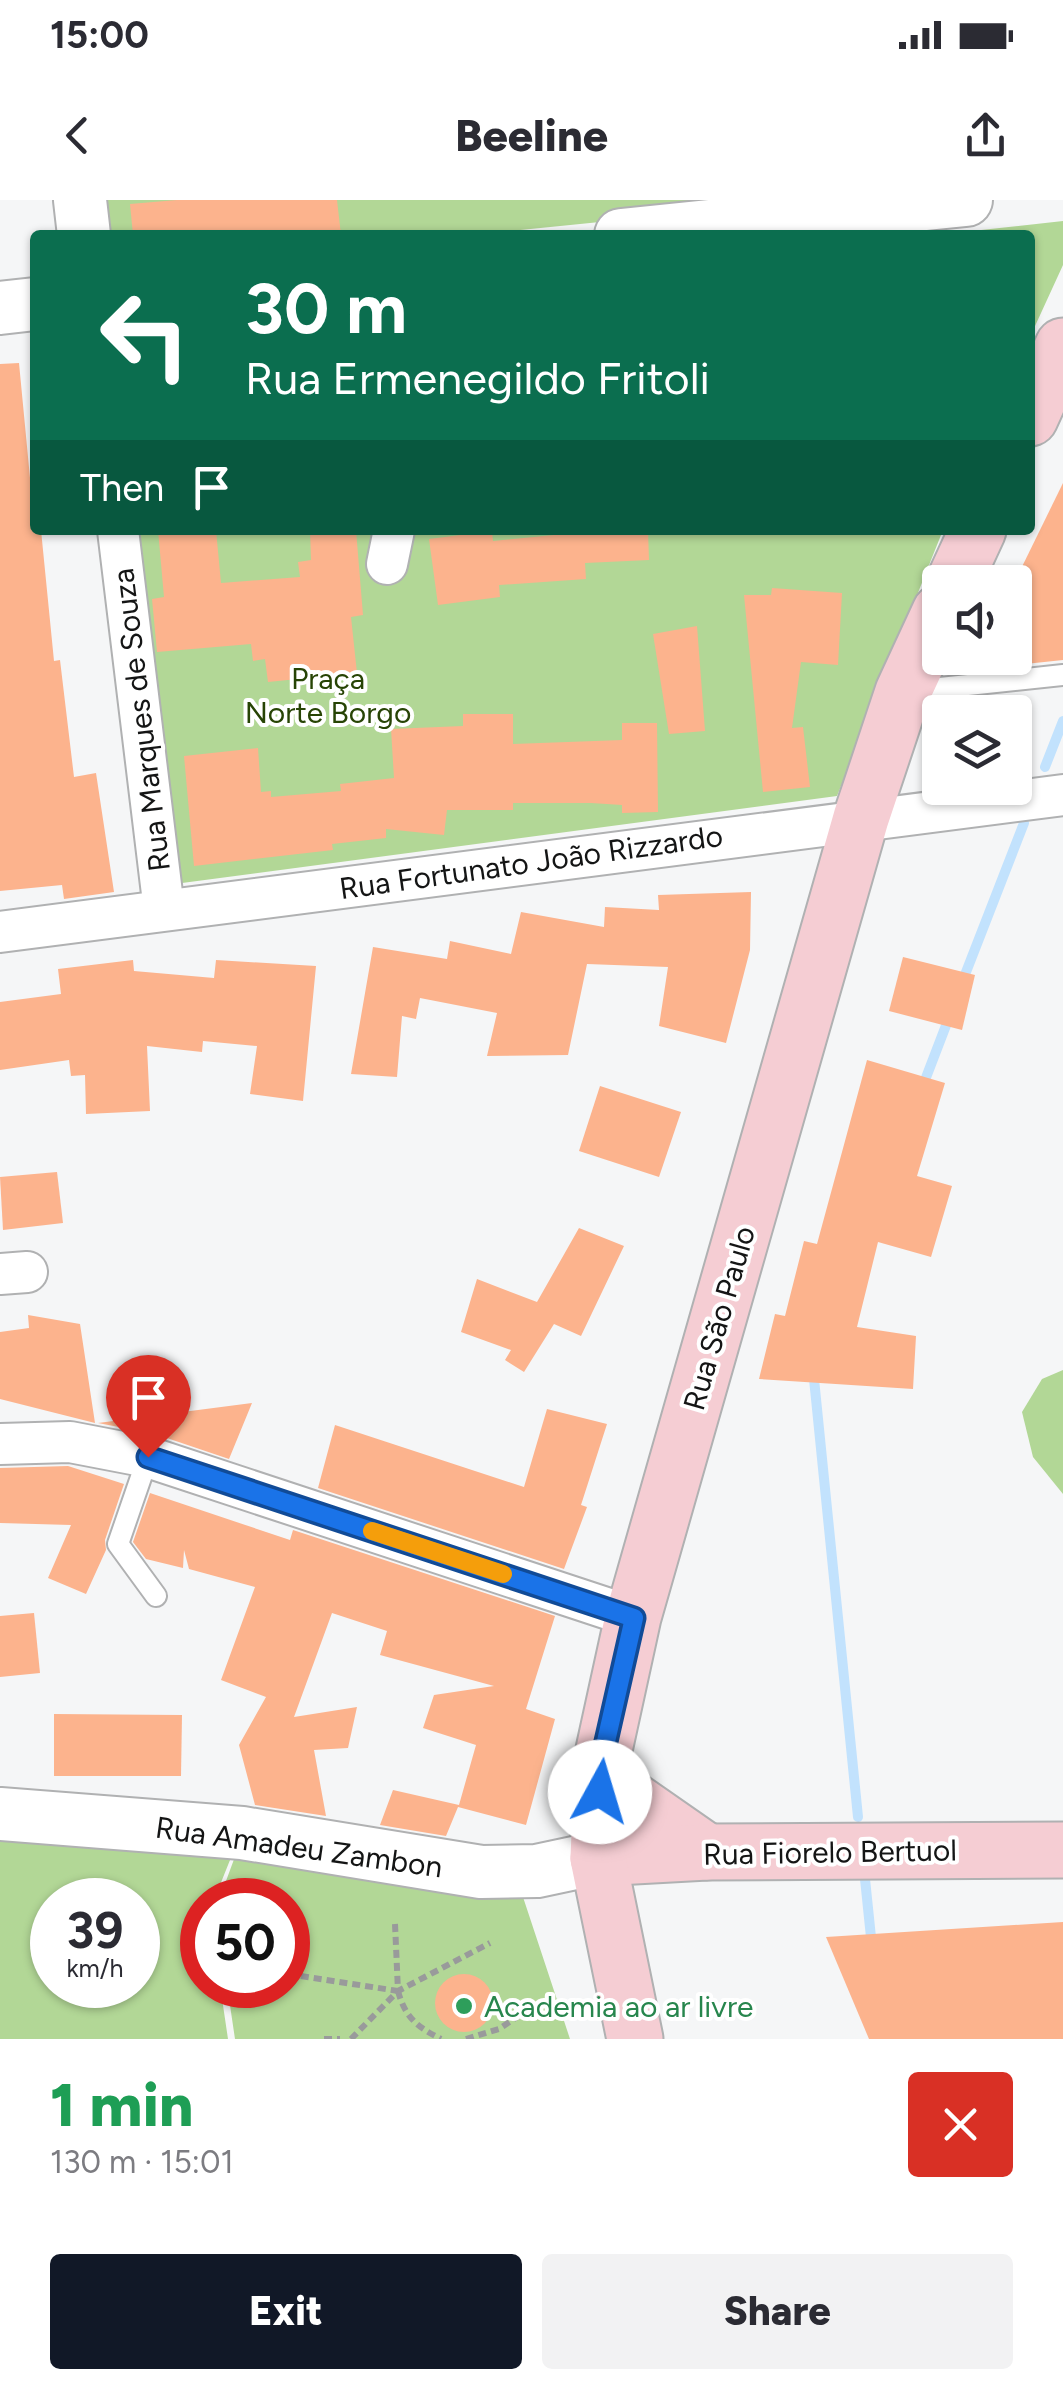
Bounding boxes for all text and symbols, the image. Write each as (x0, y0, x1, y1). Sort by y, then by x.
text: 15:00 (50, 12, 149, 58)
icon: back (50, 108, 105, 163)
text: Beeline (455, 108, 608, 162)
icon: share (958, 108, 1013, 163)
text: 30 m (245, 266, 407, 351)
icon: left (80, 270, 210, 400)
text: Rua Ermenegildo Fritoli (245, 351, 710, 405)
icon: arrive (184, 460, 239, 515)
text: Then (80, 465, 164, 511)
map controls (922, 565, 1032, 805)
button: sound (922, 565, 1032, 675)
street label: Rua Marques de Souza (104, 566, 178, 874)
park label: Praça Norte Borgo (245, 660, 411, 731)
button: layers (922, 695, 1032, 805)
street label: Rua Fortunato João Rizzardo (337, 817, 725, 907)
street label: Rua São Paulo (675, 1222, 763, 1414)
pin (106, 1355, 191, 1458)
icon: arrive (121, 1370, 176, 1425)
position arrow (548, 1740, 652, 1844)
street label: Rua Amadeu Zambon (153, 1809, 445, 1885)
street label: Rua Fiorelo Bertuol (703, 1831, 957, 1873)
speed limit sign: 50 (180, 1878, 310, 2008)
text: 39 (67, 1900, 123, 1961)
text: km/h (66, 1953, 124, 1983)
place label: Academia ao ar livre (484, 1988, 753, 2025)
marker: Academia ao ar livre (453, 1995, 475, 2017)
text: 1 min (50, 2069, 193, 2141)
button: close (908, 2072, 1013, 2177)
text: 130 m · 15:01 (50, 2143, 234, 2181)
button: Exit (50, 2254, 522, 2369)
button: Share (542, 2254, 1013, 2369)

